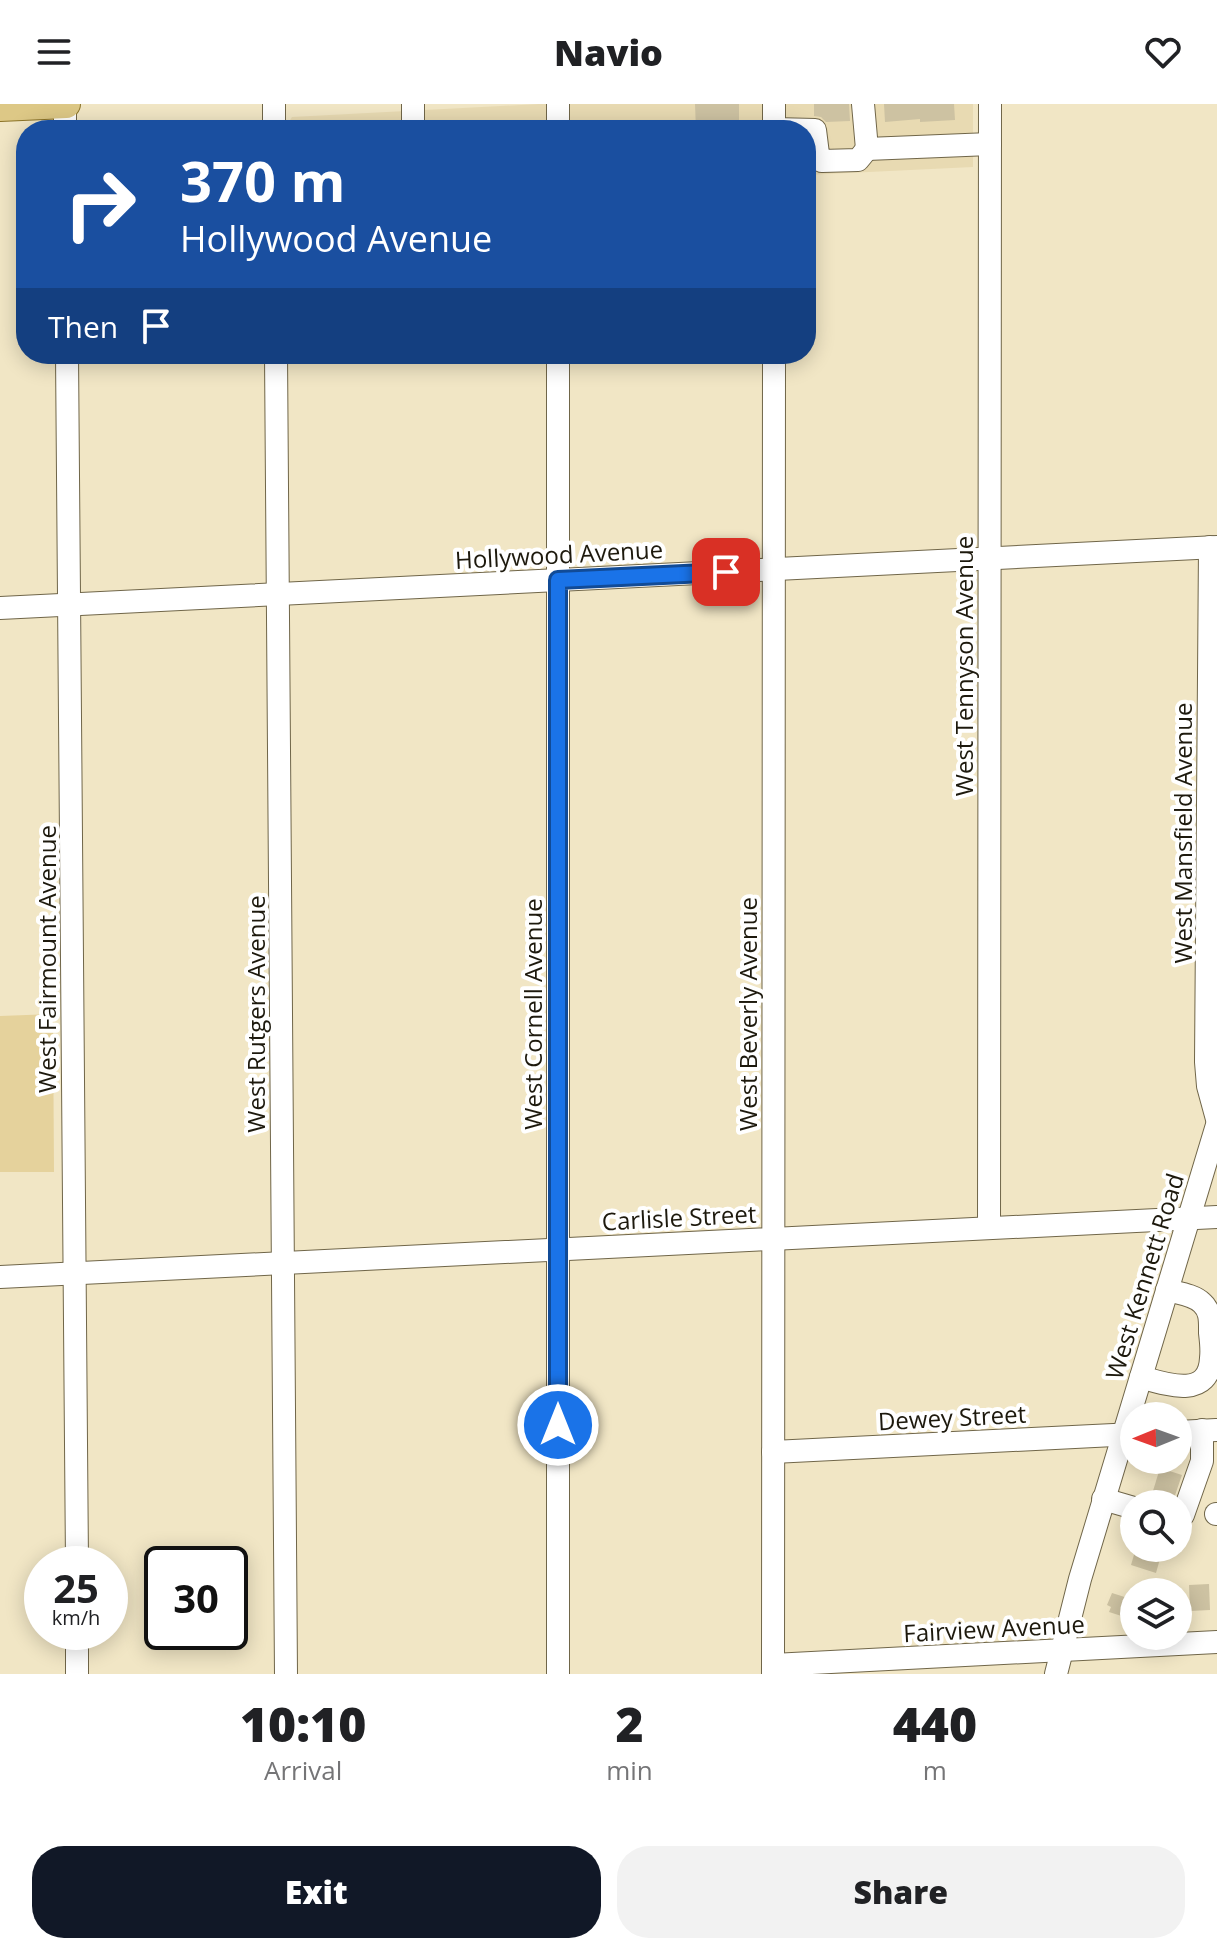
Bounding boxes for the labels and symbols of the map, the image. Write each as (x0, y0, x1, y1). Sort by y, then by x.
street label: Hollywood Avenue (454, 532, 664, 576)
street label: West Tennyson Avenue (947, 536, 980, 796)
pin (692, 538, 760, 606)
street label: West Mansfield Avenue (1166, 702, 1199, 964)
street label: West Fairmount Avenue (30, 825, 63, 1093)
street label: West Rutgers Avenue (239, 895, 272, 1133)
street label: West Beverly Avenue (731, 897, 764, 1131)
street label: West Cornell Avenue (516, 898, 549, 1130)
street label: West Kennett Road (1097, 1169, 1191, 1383)
street label: Carlisle Street (601, 1196, 757, 1238)
position arrow (516, 1383, 600, 1467)
street label: Dewey Street (877, 1397, 1027, 1437)
north arrow (1120, 1402, 1192, 1474)
speed limit sign: 30 (144, 1546, 248, 1650)
street label: Fairview Avenue (903, 1607, 1085, 1649)

